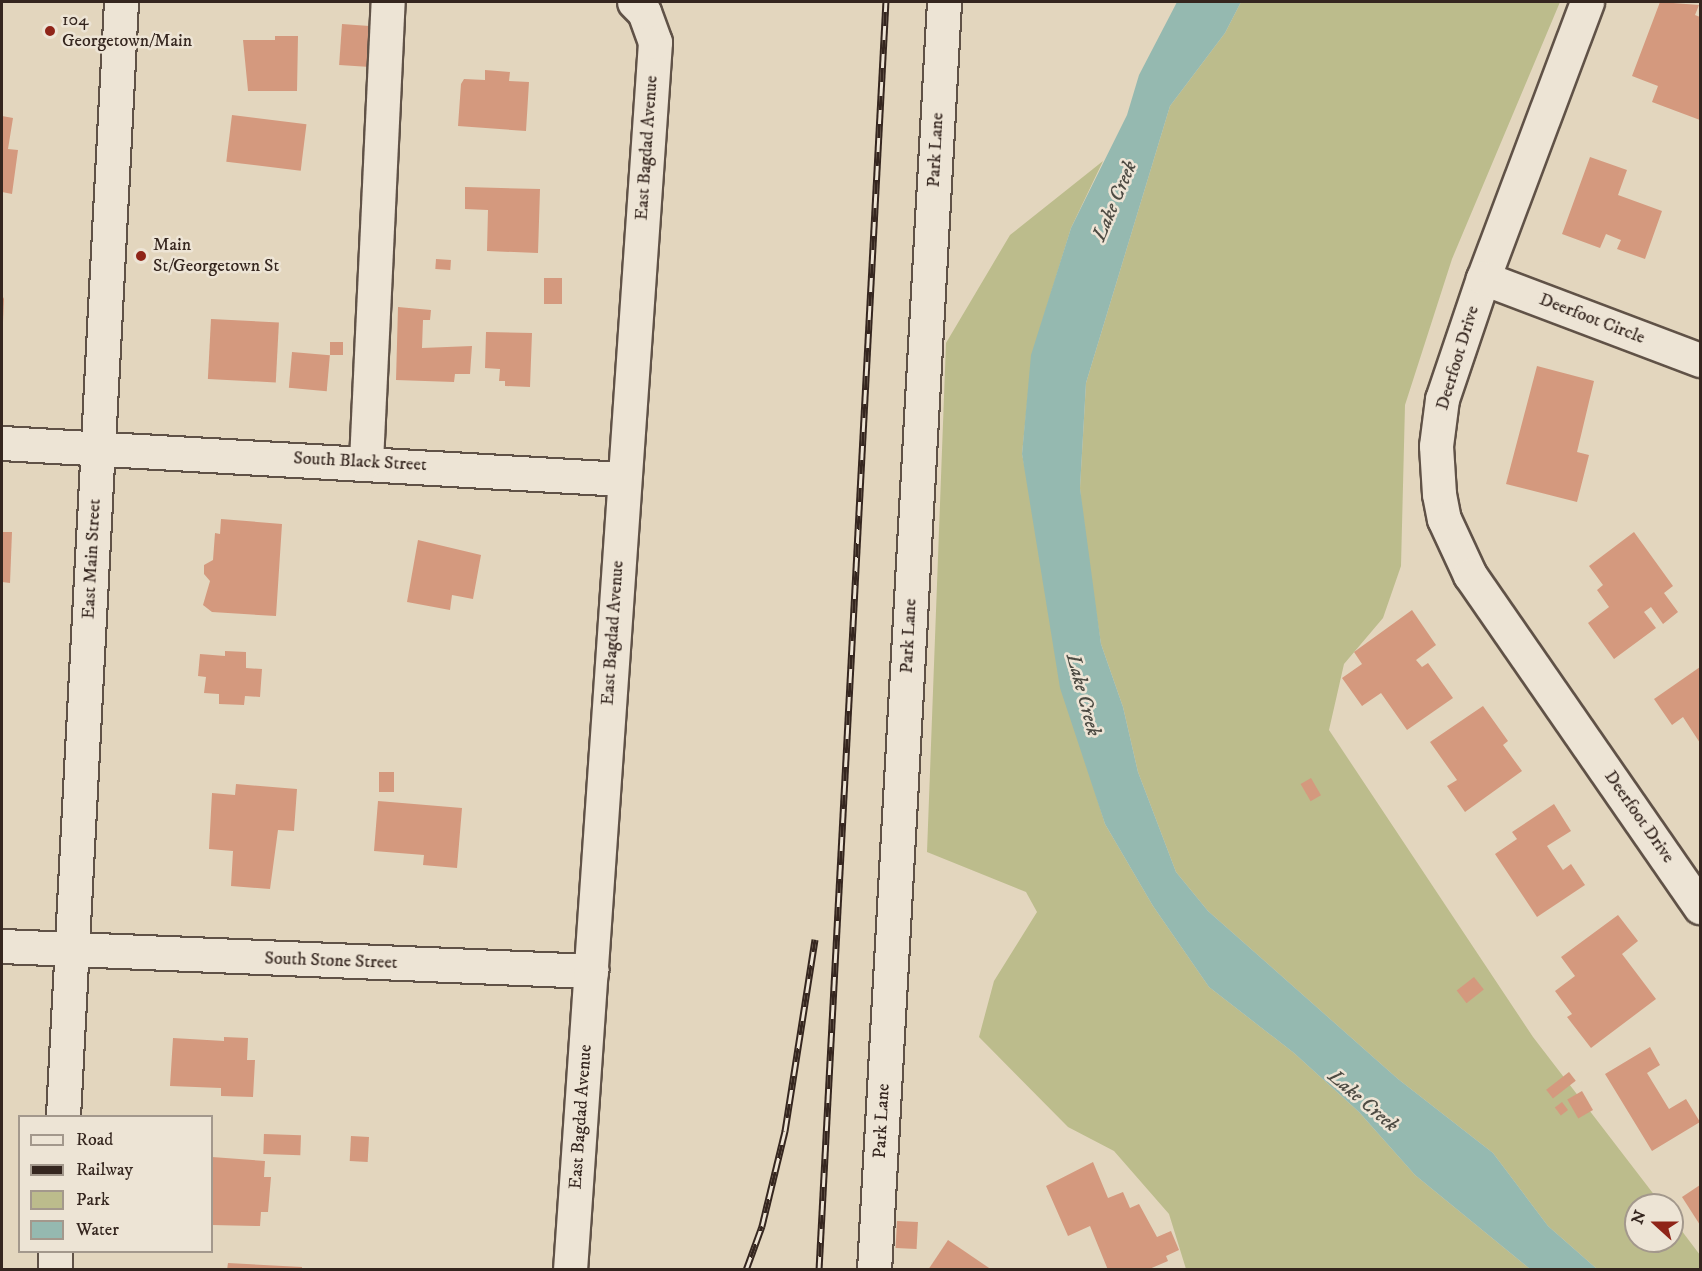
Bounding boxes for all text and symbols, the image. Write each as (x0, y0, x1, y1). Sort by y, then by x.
place label: 104 Georgetown/Main (62, 10, 192, 52)
marker: 104 Georgetown/Main (43, 24, 57, 38)
street label: East Bagdad Avenue (631, 75, 663, 221)
street label: Park Lane (923, 112, 949, 188)
water label: Lake Creek (1087, 157, 1143, 245)
place label: Main St/Georgetown St (153, 235, 279, 278)
marker: Main St/Georgetown St (134, 249, 148, 263)
street label: Deerfoot Circle (1536, 289, 1648, 349)
street label: Deerfoot Drive (1432, 303, 1484, 413)
street label: South Black Street (293, 448, 427, 476)
street label: East Main Street (78, 498, 106, 620)
street label: East Bagdad Avenue (597, 560, 629, 706)
street label: Park Lane (896, 598, 922, 674)
water label: Lake Creek (1060, 651, 1106, 739)
street label: Deerfoot Drive (1599, 767, 1679, 867)
street label: South Stone Street (264, 948, 398, 974)
street label: East Bagdad Avenue (565, 1044, 597, 1190)
water label: Lake Creek (1323, 1065, 1403, 1137)
street label: Park Lane (869, 1083, 895, 1159)
legend (18, 1115, 213, 1253)
text: Road (76, 1129, 113, 1151)
text: Railway (76, 1159, 133, 1181)
text: Park (76, 1189, 110, 1211)
north arrow (1624, 1193, 1684, 1253)
text: N (1627, 1208, 1651, 1227)
text: Water (76, 1219, 119, 1241)

